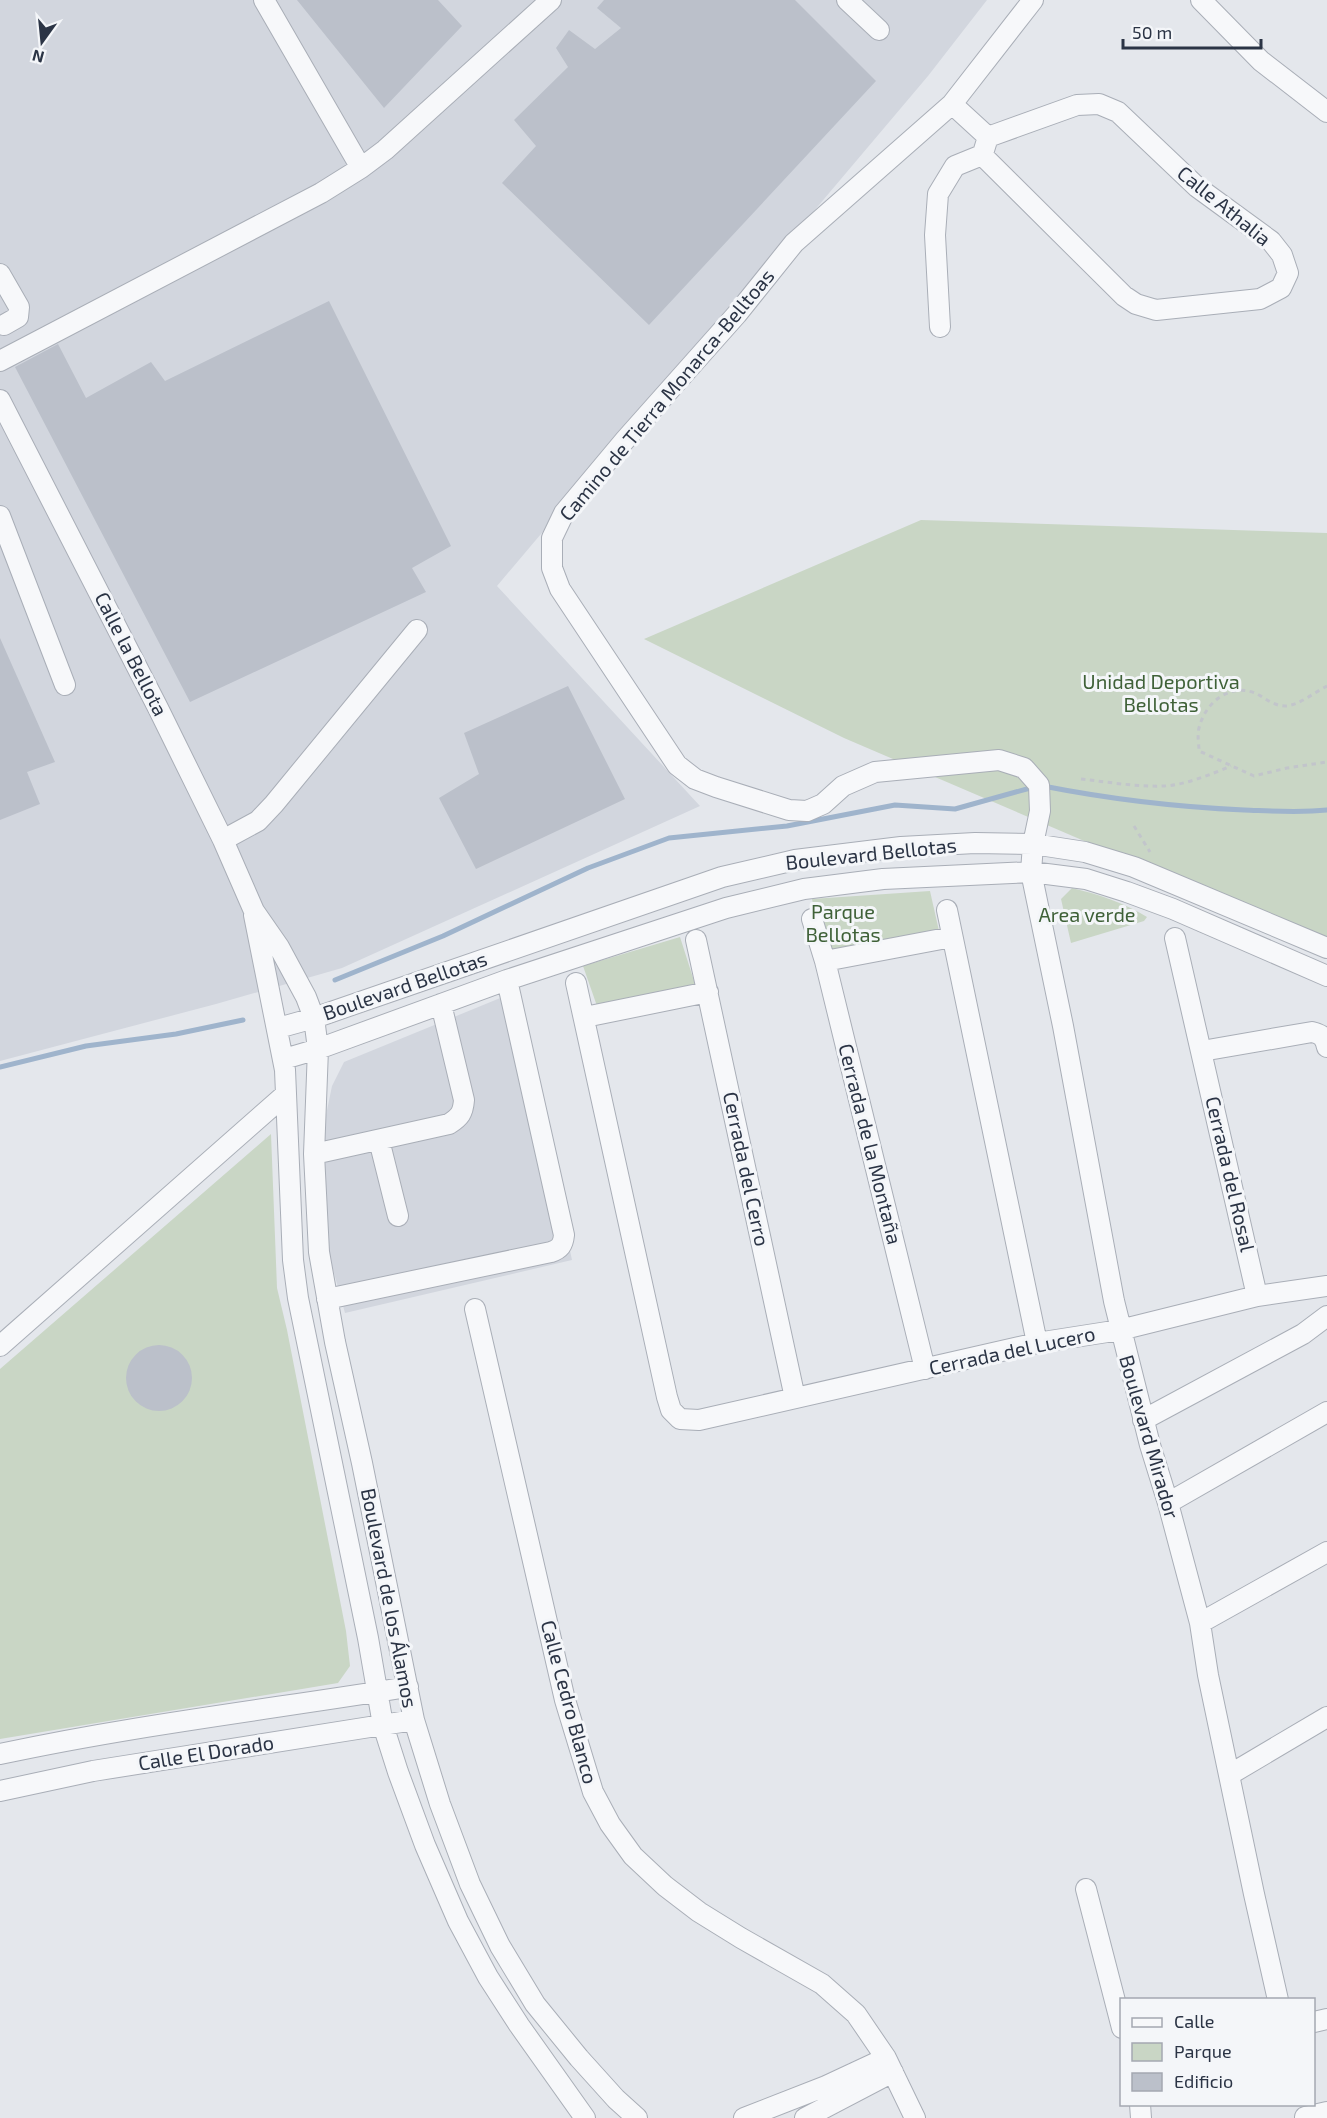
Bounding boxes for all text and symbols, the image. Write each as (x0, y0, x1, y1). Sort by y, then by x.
north arrow (12, 12, 72, 72)
scale bar (1123, 12, 1261, 50)
text: 50 m (1132, 21, 1172, 43)
text: N (30, 46, 46, 68)
street label: Calle Athalia (1173, 160, 1276, 250)
street label: Camino de Tierra Monarca-Belltoas (554, 264, 779, 525)
street label: Calle la Bellota (90, 588, 173, 719)
park label: Unidad Deportiva Bellotas (1082, 669, 1240, 716)
street label: Boulevard Bellotas (784, 832, 958, 874)
park label: Parque Bellotas (805, 899, 881, 946)
park label: Area verde (1038, 902, 1136, 926)
street label: Boulevard Bellotas (319, 946, 490, 1024)
street label: Cerrada de la Montaña (834, 1041, 908, 1247)
street label: Cerrada del Cerro (719, 1089, 775, 1248)
street label: Cerrada del Rosal (1201, 1094, 1261, 1254)
street label: Cerrada del Lucero (926, 1321, 1097, 1379)
street label: Boulevard Mirador (1115, 1352, 1185, 1521)
street label: Boulevard de los Álamos (357, 1486, 423, 1710)
street label: Calle Cedro Blanco (537, 1617, 603, 1786)
street label: Calle El Dorado (136, 1729, 275, 1775)
legend (1120, 1998, 1315, 2106)
text: Calle (1174, 2010, 1215, 2032)
text: Parque (1174, 2040, 1232, 2062)
text: Edificio (1174, 2070, 1233, 2092)

